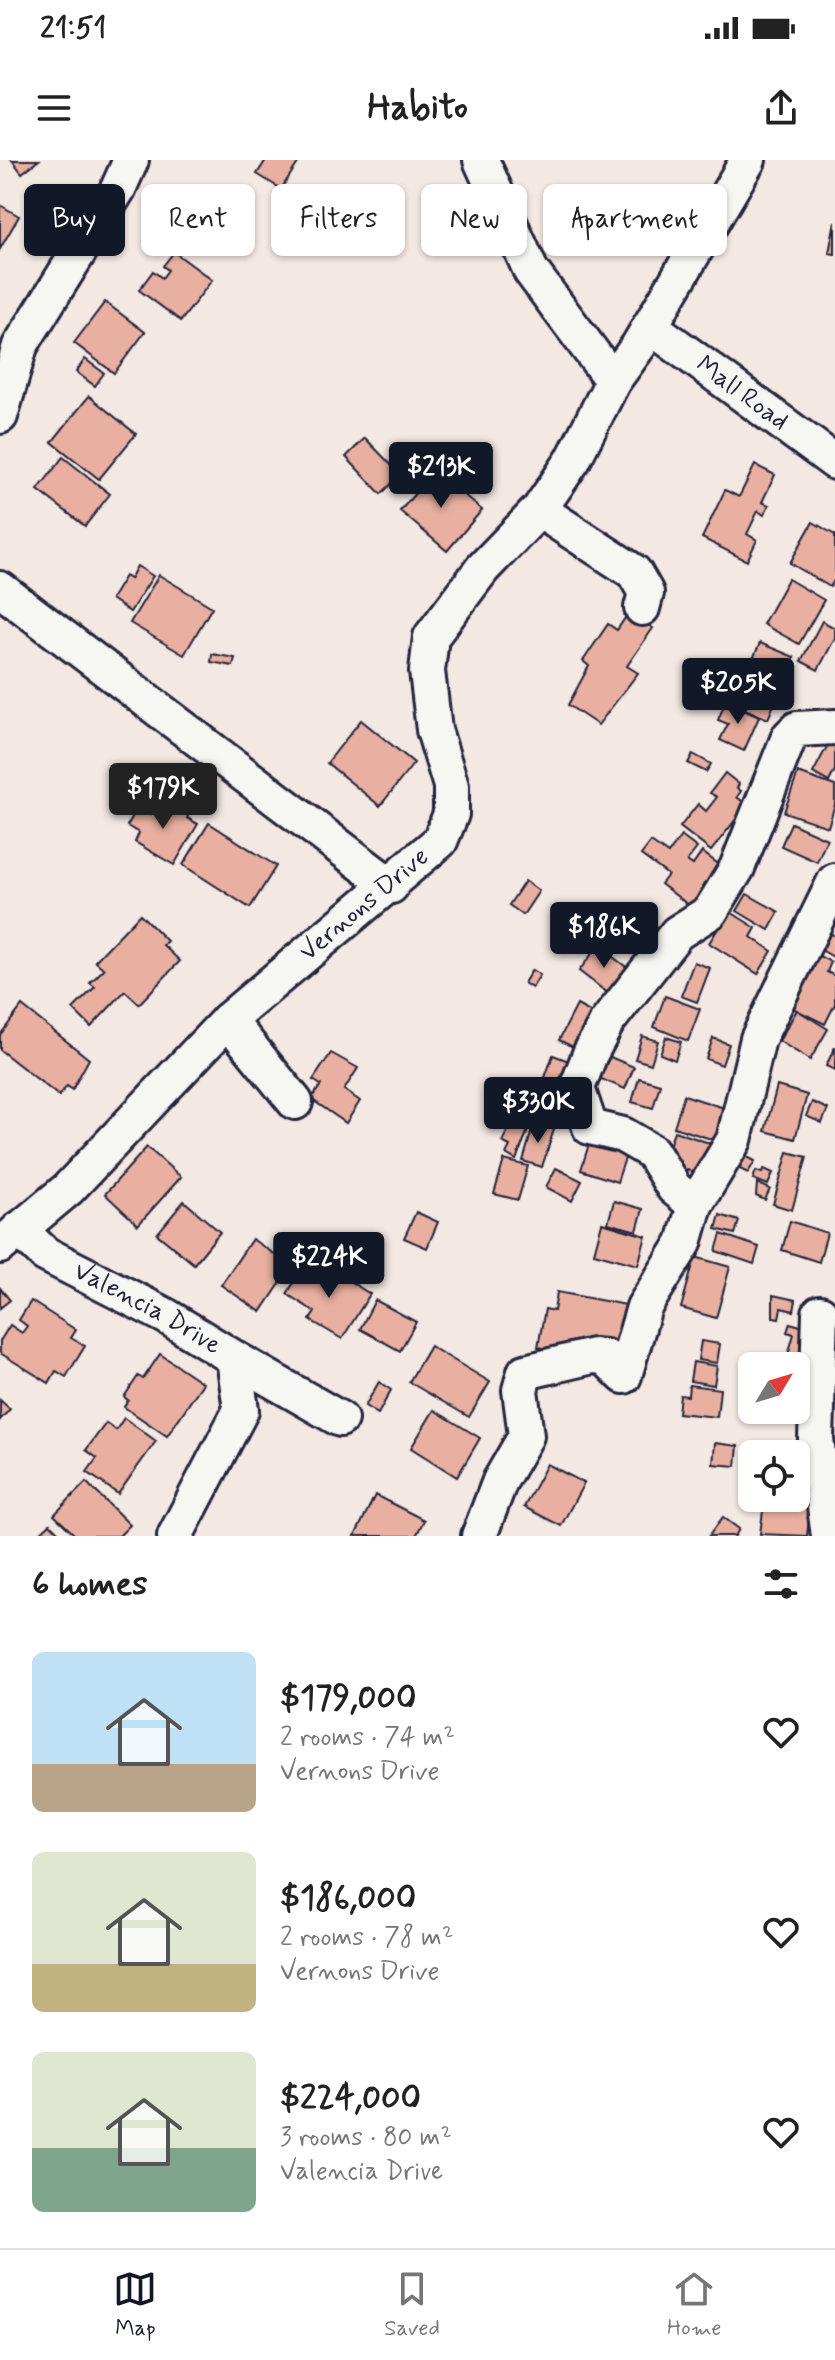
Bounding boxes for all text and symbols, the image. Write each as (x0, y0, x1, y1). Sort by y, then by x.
text: 21:51 (40, 9, 107, 48)
text: Habito (367, 85, 468, 132)
icon: menu (32, 86, 76, 130)
icon: share (759, 86, 803, 130)
chip: Buy (24, 184, 125, 256)
chip: Rent (141, 184, 255, 256)
chip: Filters (271, 184, 405, 256)
chip: New (421, 184, 527, 256)
chip: Apartment (543, 184, 727, 256)
street label: Mall Road (689, 348, 795, 439)
pin: $213K (385, 442, 497, 510)
text: $213K (407, 451, 475, 485)
pin: $205K (682, 658, 794, 726)
text: $205K (700, 667, 776, 701)
pin: $179K (107, 763, 219, 831)
text: $179K (127, 772, 199, 806)
street label: Vernons Drive (293, 840, 436, 969)
pin: $186K (548, 902, 660, 970)
text: $186K (568, 911, 640, 945)
pin: $330K (482, 1077, 594, 1145)
text: $330K (502, 1086, 574, 1120)
pin: $224K (273, 1232, 385, 1300)
text: $224K (291, 1241, 367, 1275)
street label: Valencia Drive (68, 1254, 227, 1363)
north arrow (738, 1352, 810, 1424)
map controls (738, 1352, 810, 1512)
button: locate (738, 1440, 810, 1512)
text: 6 homes (32, 1562, 147, 1607)
icon: filters (759, 1562, 803, 1606)
text: $179,000 (280, 1676, 416, 1721)
icon: home (96, 1684, 192, 1780)
icon: heart (759, 1710, 803, 1754)
text: 2 rooms · 74 m² (280, 1721, 455, 1755)
text: Vernons Drive (280, 1755, 439, 1789)
text: $186,000 (280, 1876, 416, 1921)
icon: home (96, 1884, 192, 1980)
icon: heart (759, 1910, 803, 1954)
text: 2 rooms · 78 m² (280, 1921, 453, 1955)
text: Vernons Drive (280, 1955, 439, 1989)
text: $224,000 (280, 2076, 421, 2121)
icon: home (96, 2084, 192, 2180)
icon: heart (759, 2110, 803, 2154)
text: 3 rooms · 80 m² (280, 2121, 452, 2155)
text: Valencia Drive (280, 2155, 443, 2189)
tab: Map (113, 2267, 157, 2343)
tab: Saved (384, 2267, 440, 2343)
tab: Home (667, 2267, 722, 2343)

